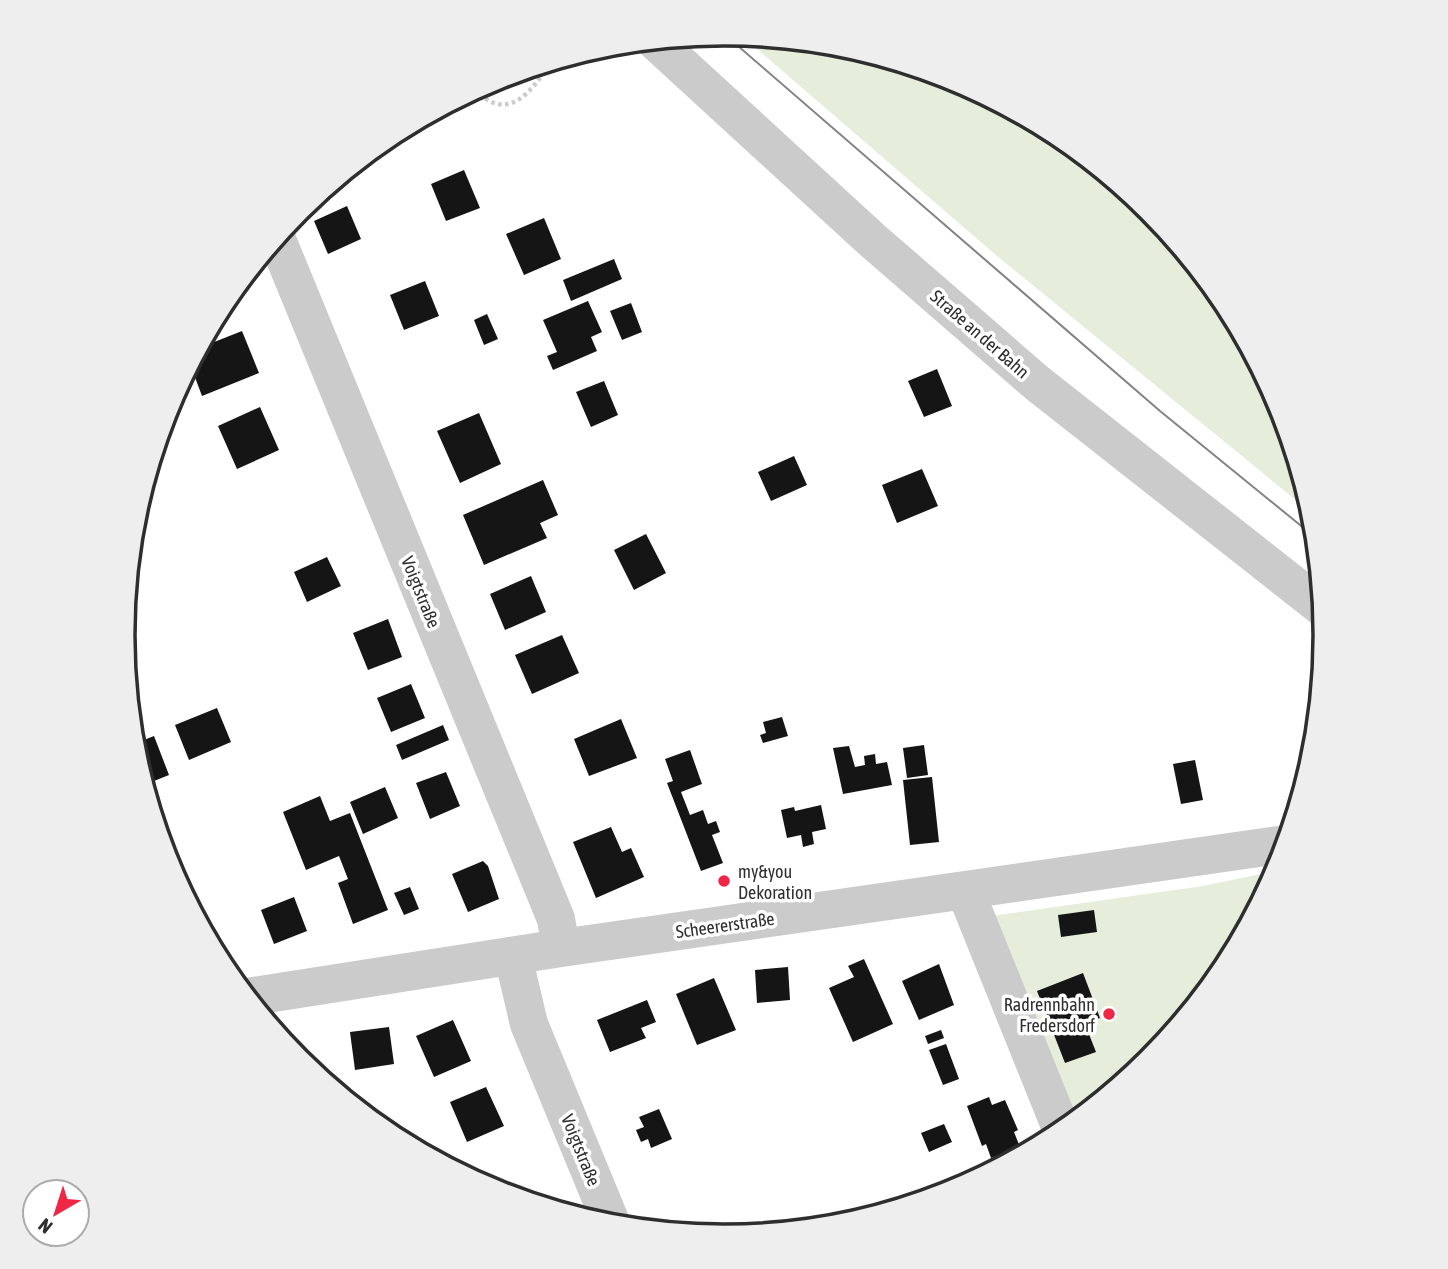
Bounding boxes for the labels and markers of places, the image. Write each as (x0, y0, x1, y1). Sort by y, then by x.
place label: my&you Dekoration (738, 861, 812, 903)
marker: my&you Dekoration (716, 873, 732, 889)
place label: Radrennbahn Fredersdorf (1004, 994, 1095, 1036)
marker: Radrennbahn Fredersdorf (1101, 1006, 1117, 1022)

